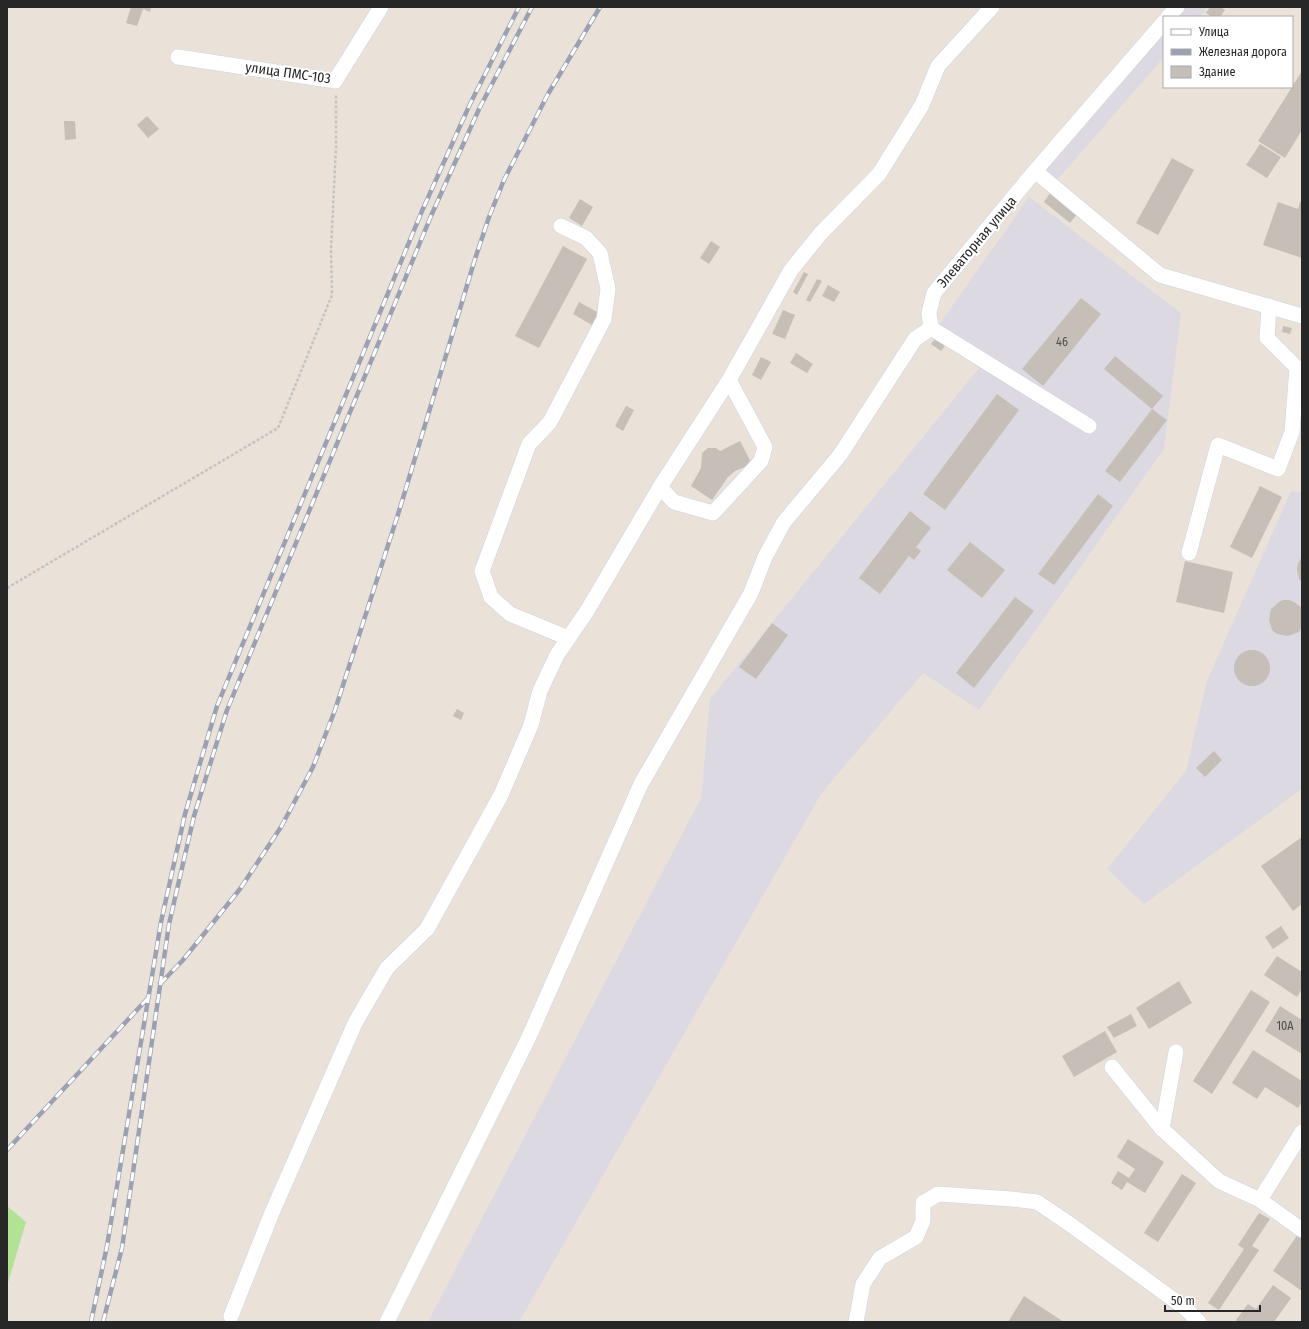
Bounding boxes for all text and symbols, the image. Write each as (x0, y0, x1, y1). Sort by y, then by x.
legend (1163, 16, 1293, 88)
text: Улица (1198, 25, 1229, 39)
text: Железная дорога (1199, 45, 1287, 59)
street label: улица ПМС-103 (244, 59, 332, 87)
text: Здание (1199, 65, 1235, 79)
street label: Элеваторная улица (934, 193, 1020, 291)
house number: 46 (1056, 335, 1068, 349)
house number: 10А (1276, 1019, 1294, 1033)
scale bar (1165, 1287, 1260, 1313)
text: 50 m (1171, 1294, 1195, 1308)

